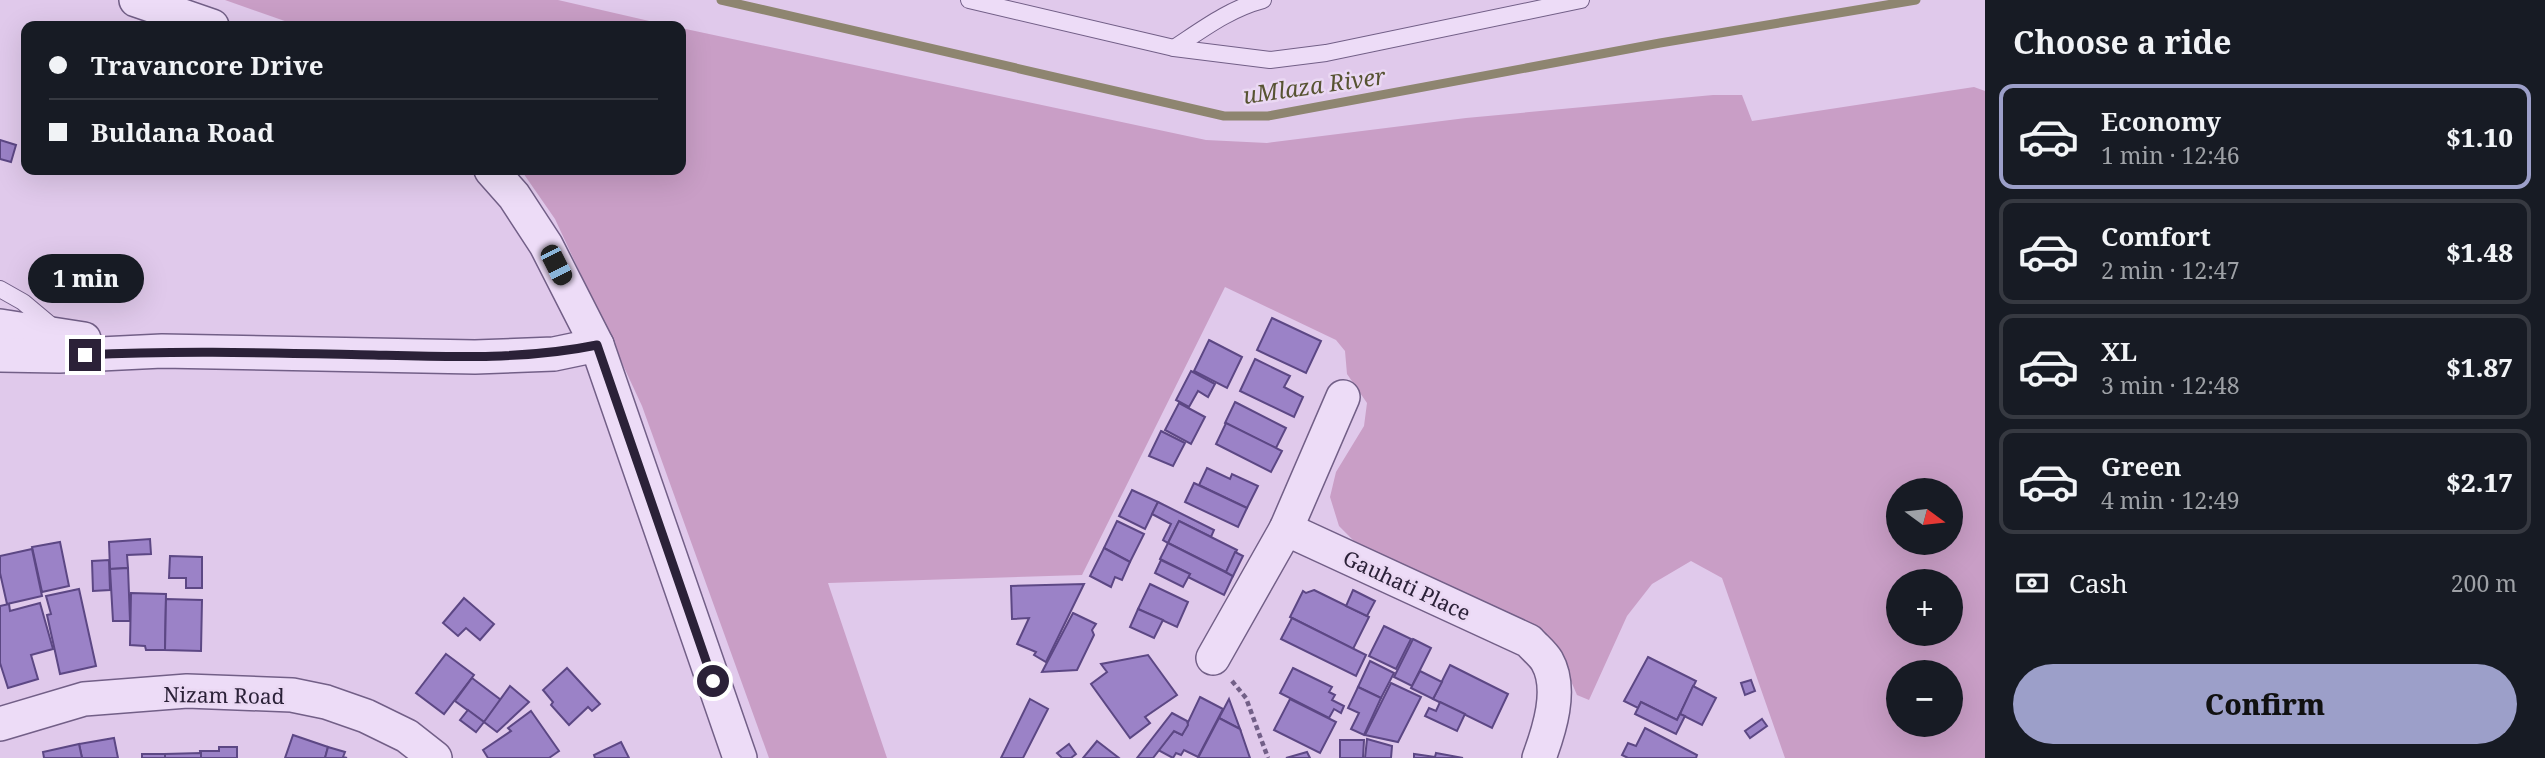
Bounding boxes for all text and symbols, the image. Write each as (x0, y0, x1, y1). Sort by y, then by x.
text: Choose a ride (2013, 20, 2232, 63)
text: Travancore Drive (91, 47, 324, 83)
water label: uMlaza River (1241, 59, 1387, 111)
text: Economy (2101, 103, 2221, 139)
icon: car (2017, 105, 2080, 168)
text: Buldana Road (91, 114, 274, 150)
text: $1.10 (2446, 119, 2513, 155)
text: 1 min · 12:46 (2101, 139, 2239, 171)
text: Comfort (2101, 218, 2211, 254)
icon: car (2017, 220, 2080, 283)
text: $1.48 (2446, 234, 2513, 270)
car (538, 242, 575, 288)
callout: 1 min (27, 254, 143, 302)
text: 2 min · 12:47 (2101, 254, 2239, 286)
text: 1 min (53, 262, 119, 294)
text: XL (2101, 333, 2137, 369)
icon: car (2017, 335, 2080, 398)
route end (69, 339, 101, 371)
text: $1.87 (2446, 349, 2513, 385)
text: 3 min · 12:48 (2101, 369, 2239, 401)
text: Green (2101, 448, 2182, 484)
icon: car (2017, 450, 2080, 513)
text: $2.17 (2446, 464, 2513, 500)
north arrow (1886, 478, 1964, 555)
map controls (1886, 478, 1963, 737)
text: 4 min · 12:49 (2101, 484, 2239, 516)
street label: Gauhati Place (1339, 543, 1475, 627)
icon: cash (2013, 564, 2051, 602)
text: Cash (2069, 565, 2128, 601)
text: 200 m (2451, 567, 2517, 599)
button: + (1886, 569, 1963, 646)
button: − (1886, 660, 1963, 737)
button: Confirm (2013, 664, 2517, 744)
route start (697, 665, 729, 697)
street label: Nizam Road (163, 680, 285, 710)

